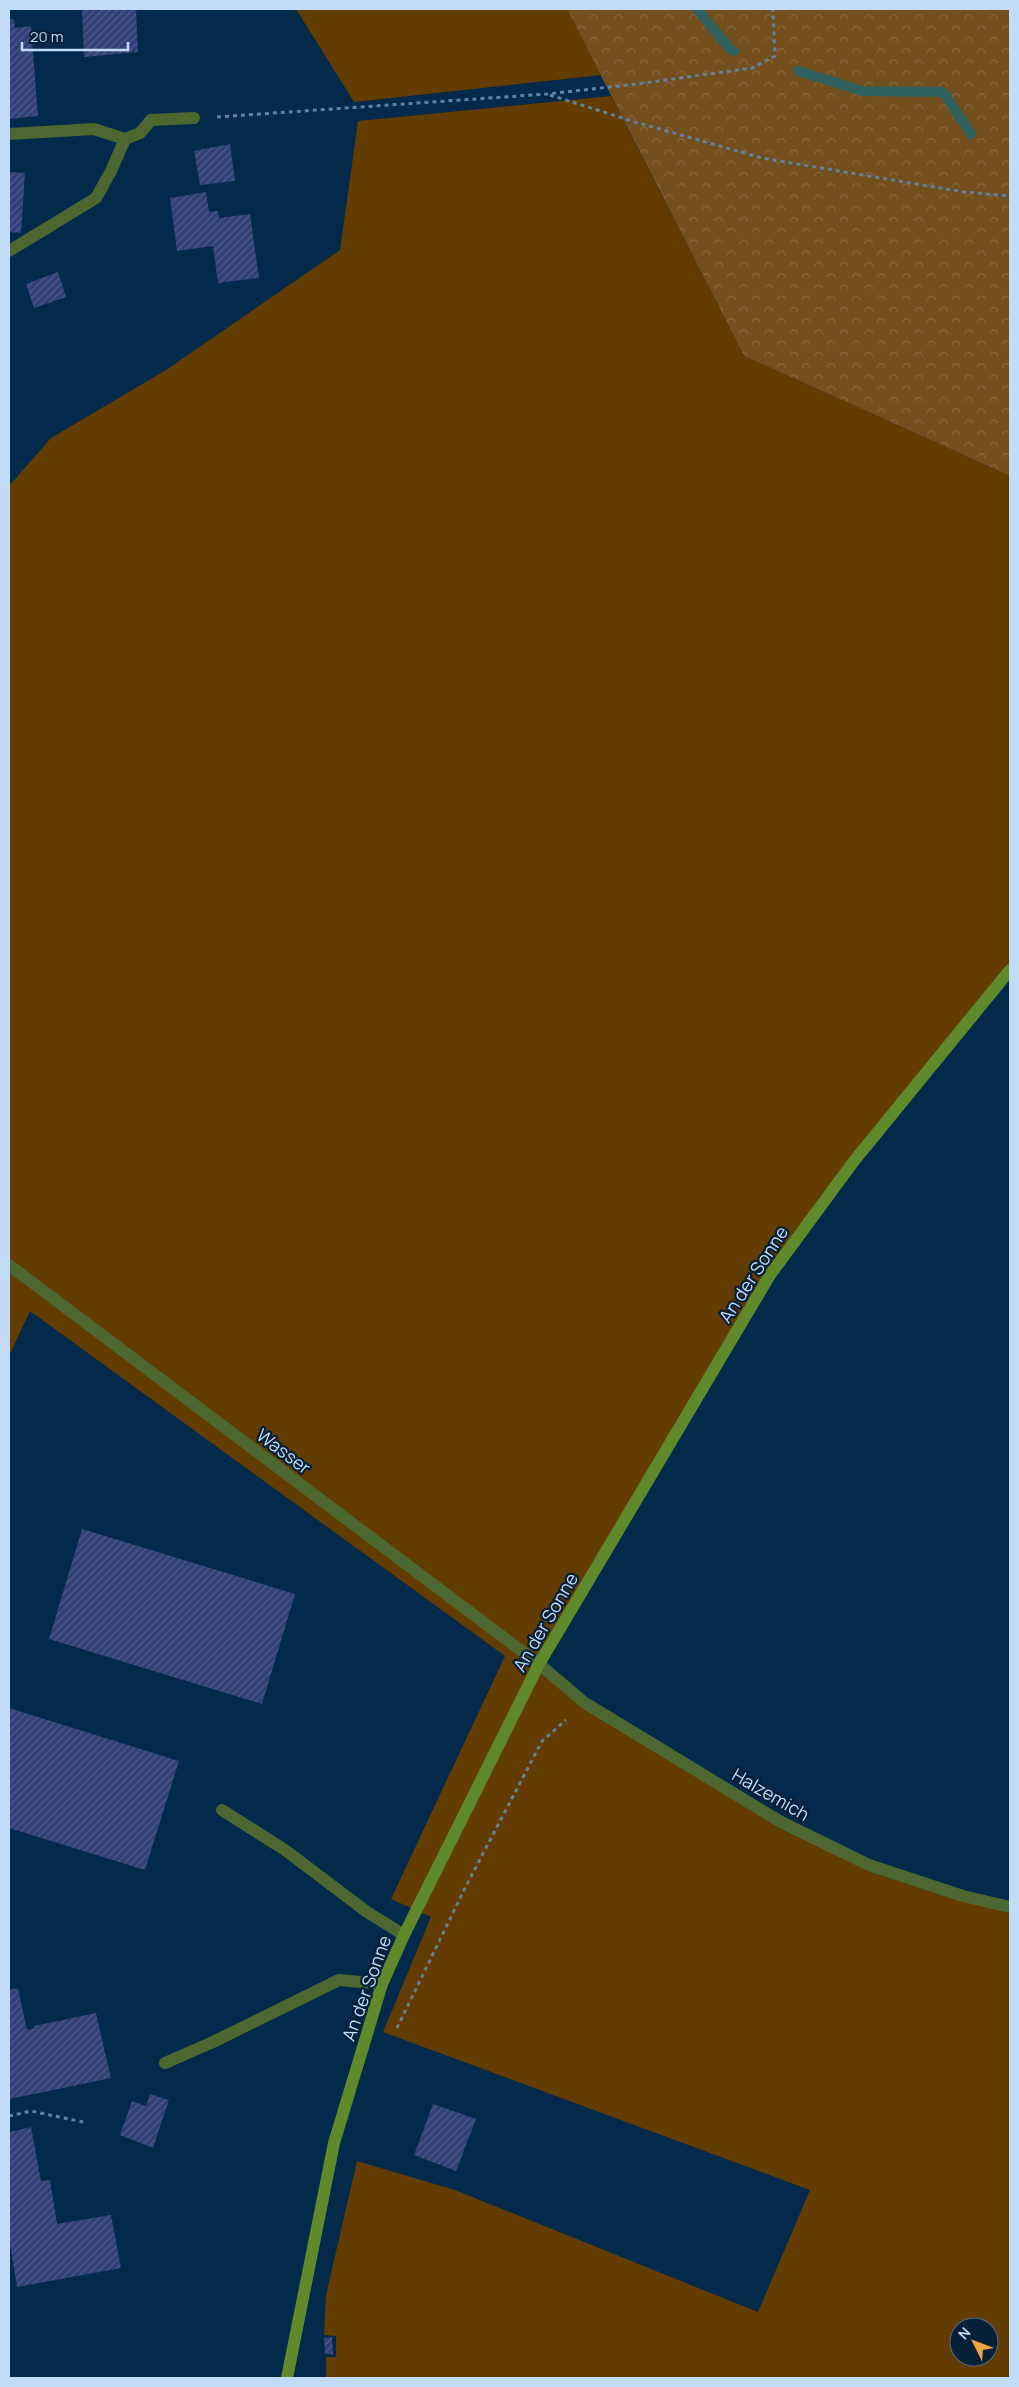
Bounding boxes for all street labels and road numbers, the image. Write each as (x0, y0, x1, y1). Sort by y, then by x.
street label: An der Sonne (713, 1221, 793, 1327)
street label: Wasser (252, 1423, 316, 1480)
street label: An der Sonne (507, 1568, 583, 1676)
street label: Halzemich (728, 1762, 814, 1826)
street label: An der Sonne (336, 1932, 396, 2044)

